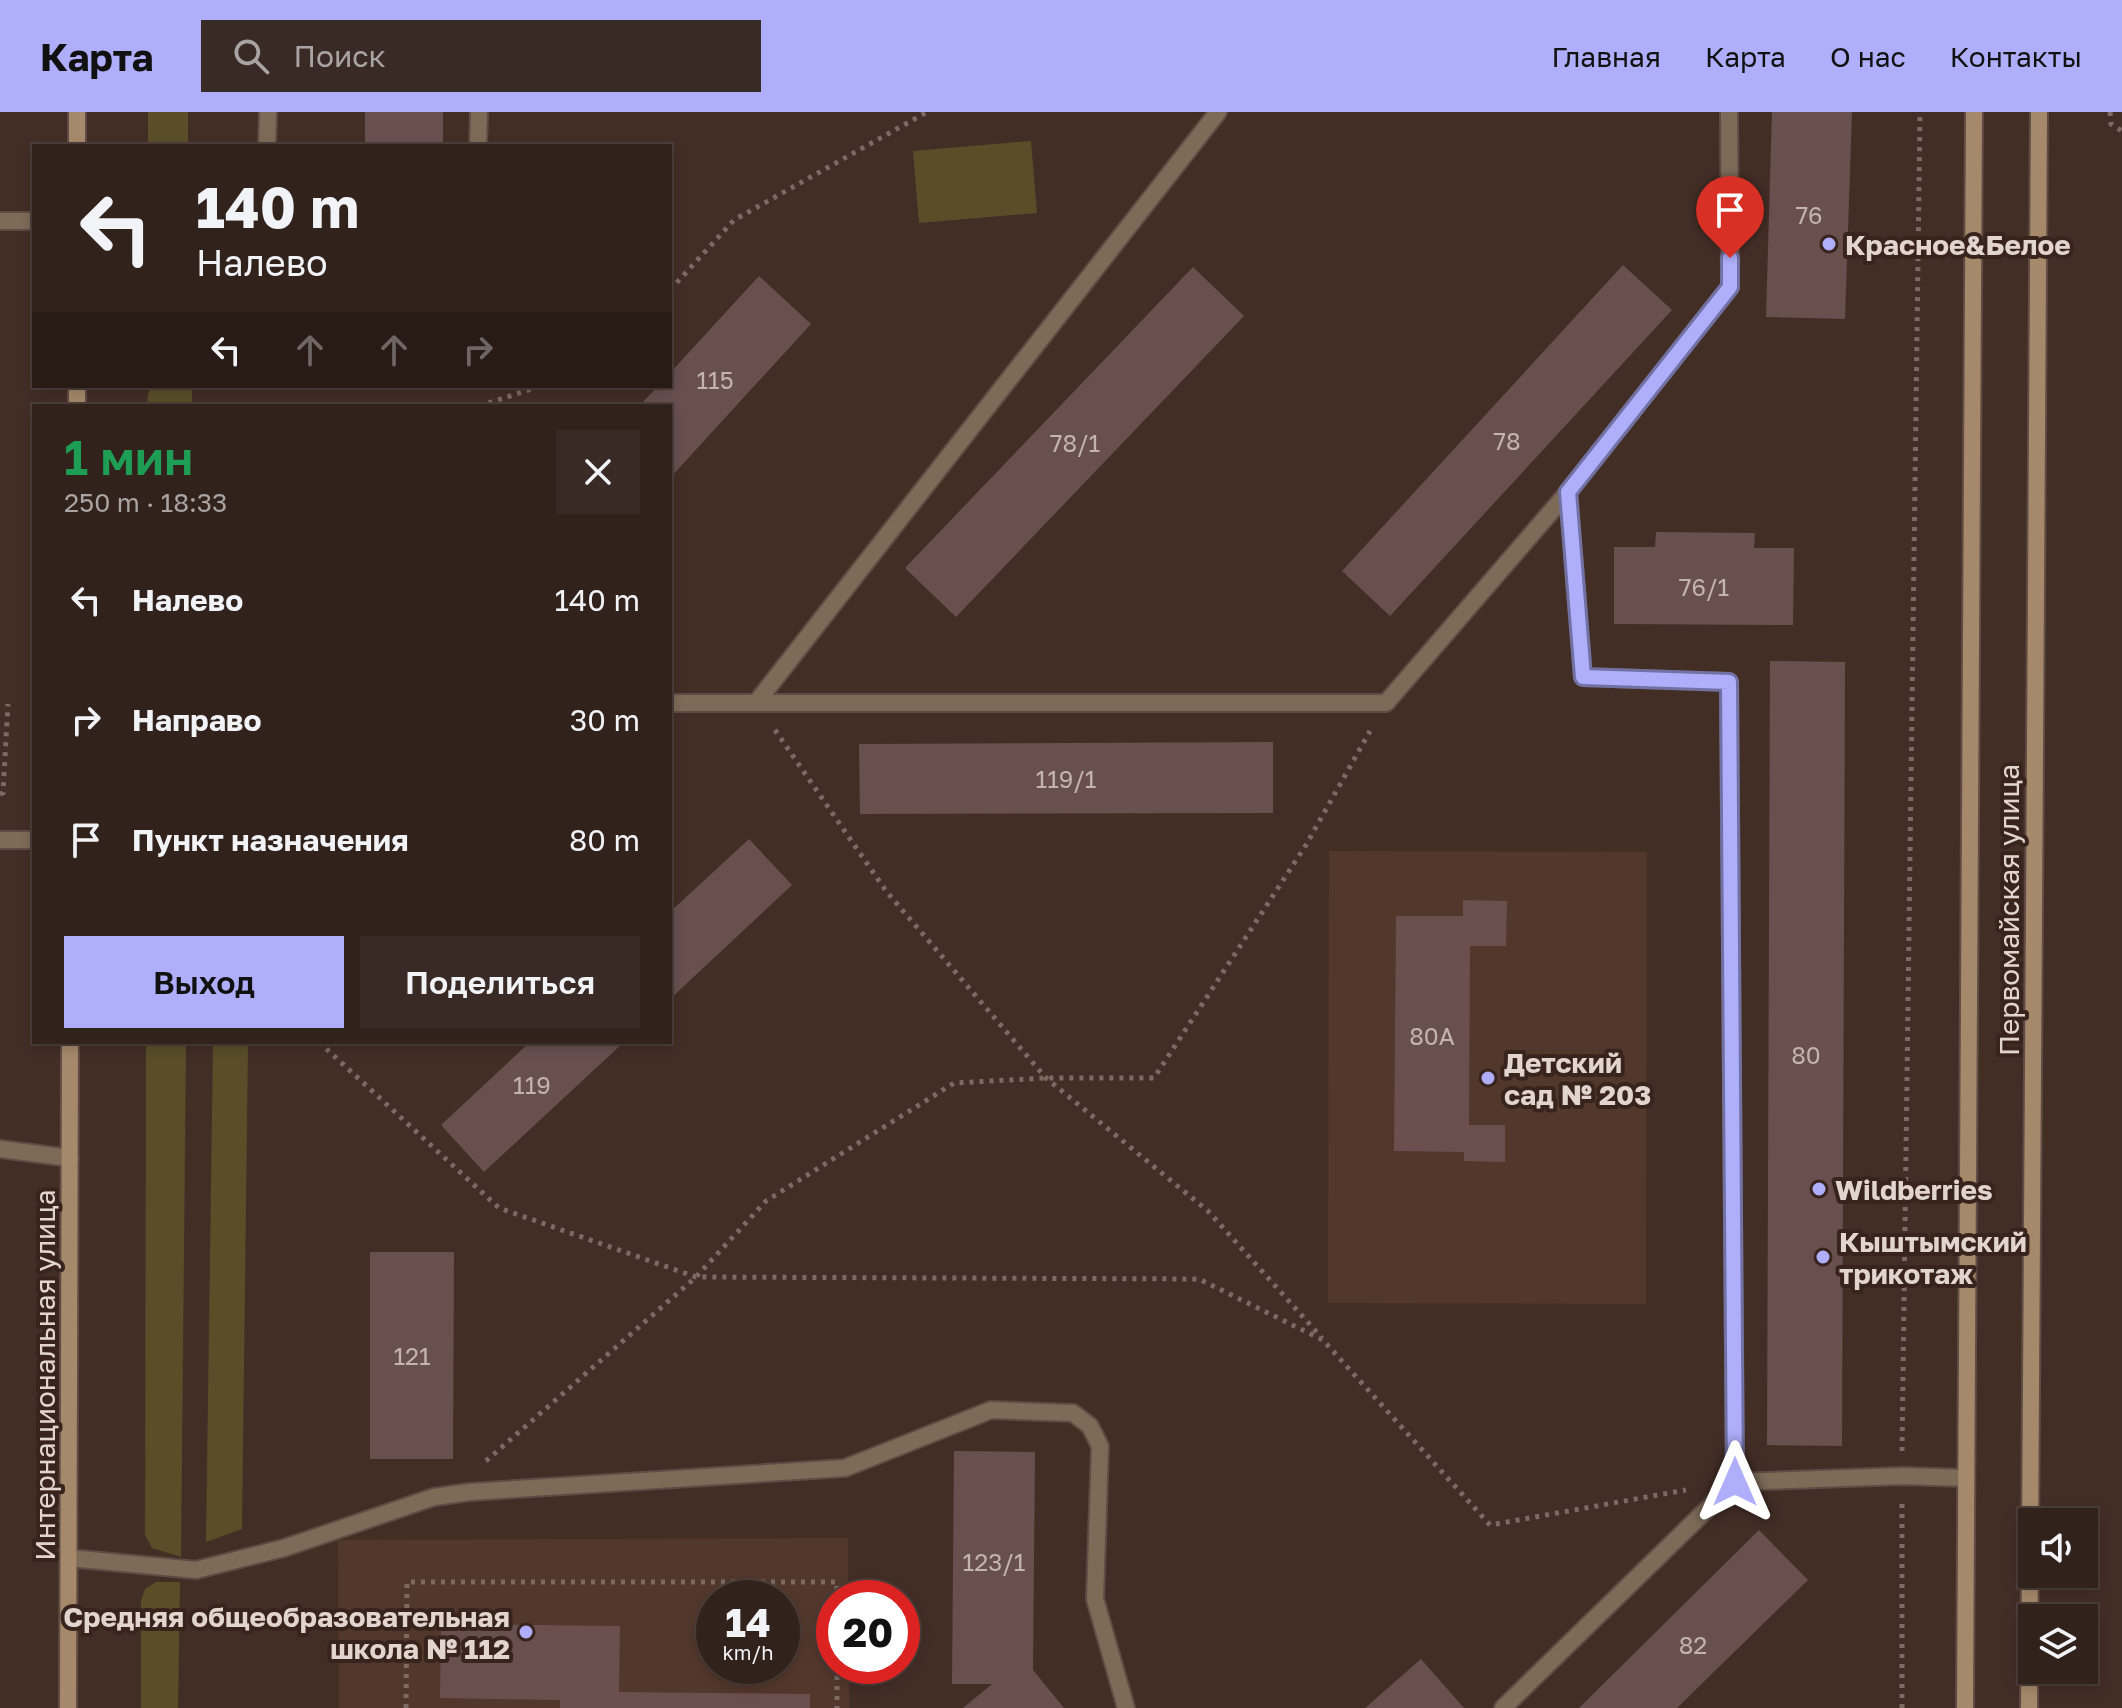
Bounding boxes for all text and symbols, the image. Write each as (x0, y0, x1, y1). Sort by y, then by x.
search box (201, 20, 761, 92)
text: Карта (40, 34, 153, 79)
icon: search (229, 34, 273, 78)
text: Поиск (293, 38, 386, 74)
text: Главная (1551, 40, 1661, 73)
text: Карта (1705, 40, 1786, 73)
text: О нас (1830, 40, 1906, 73)
text: Контакты (1950, 40, 2082, 73)
text: 140 m (196, 173, 359, 240)
icon: left (64, 176, 168, 280)
pin (1696, 176, 1764, 258)
icon: arrive (1708, 188, 1752, 232)
house number: 76 (1795, 200, 1823, 229)
place label: Красное&Белое (1845, 228, 2071, 261)
marker: Красное&Белое (1820, 235, 1838, 253)
text: Налево (196, 241, 328, 284)
icon: left (204, 328, 248, 372)
icon: ahead (288, 328, 332, 372)
icon: ahead (372, 328, 416, 372)
icon: right (456, 328, 500, 372)
house number: 115 (696, 365, 734, 394)
house number: 78 (1493, 426, 1521, 455)
text: 1 мин (64, 428, 193, 486)
house number: 78/1 (1050, 428, 1100, 457)
button: close (556, 430, 640, 514)
text: 250 m · 18:33 (64, 487, 227, 518)
house number: 76/1 (1679, 572, 1729, 601)
icon: left (64, 578, 108, 622)
text: Налево (132, 582, 243, 618)
text: 140 m (555, 582, 640, 618)
icon: right (64, 698, 108, 742)
text: Направо (132, 702, 261, 738)
text: 30 m (570, 702, 640, 738)
house number: 119/1 (1036, 764, 1096, 793)
street label: Первомайская улица (1992, 764, 2025, 1056)
icon: arrive (64, 818, 108, 862)
text: Пункт назначения (132, 822, 409, 858)
text: 80 m (569, 822, 640, 858)
button: Выход (64, 936, 344, 1028)
button: Поделиться (360, 936, 640, 1028)
house number: 80А (1409, 1021, 1455, 1050)
house number: 80 (1791, 1040, 1821, 1069)
place label: Детский сад № 203 (1504, 1046, 1651, 1111)
marker: Детский сад № 203 (1479, 1069, 1497, 1087)
house number: 119 (513, 1070, 551, 1099)
place label: Wildberries (1835, 1173, 1993, 1206)
marker: Wildberries (1810, 1180, 1828, 1198)
street label: Интернациональная улица (28, 1189, 61, 1561)
place label: Кыштымский трикотаж (1839, 1225, 2027, 1290)
marker: Кыштымский трикотаж (1814, 1248, 1832, 1266)
house number: 121 (393, 1341, 431, 1370)
position arrow (1693, 1440, 1777, 1524)
map controls (2018, 1508, 2098, 1684)
button: sound (2018, 1508, 2098, 1588)
house number: 123/1 (963, 1547, 1025, 1576)
speed limit sign: 20 (816, 1580, 920, 1684)
text: 14 (725, 1598, 771, 1646)
place label: Средняя общеобразовательная школа № 112 (63, 1600, 510, 1665)
button: layers (2018, 1604, 2098, 1684)
marker: Средняя общеобразовательная школа № 112 (517, 1623, 535, 1641)
house number: 82 (1679, 1630, 1707, 1659)
text: km/h (723, 1640, 773, 1664)

